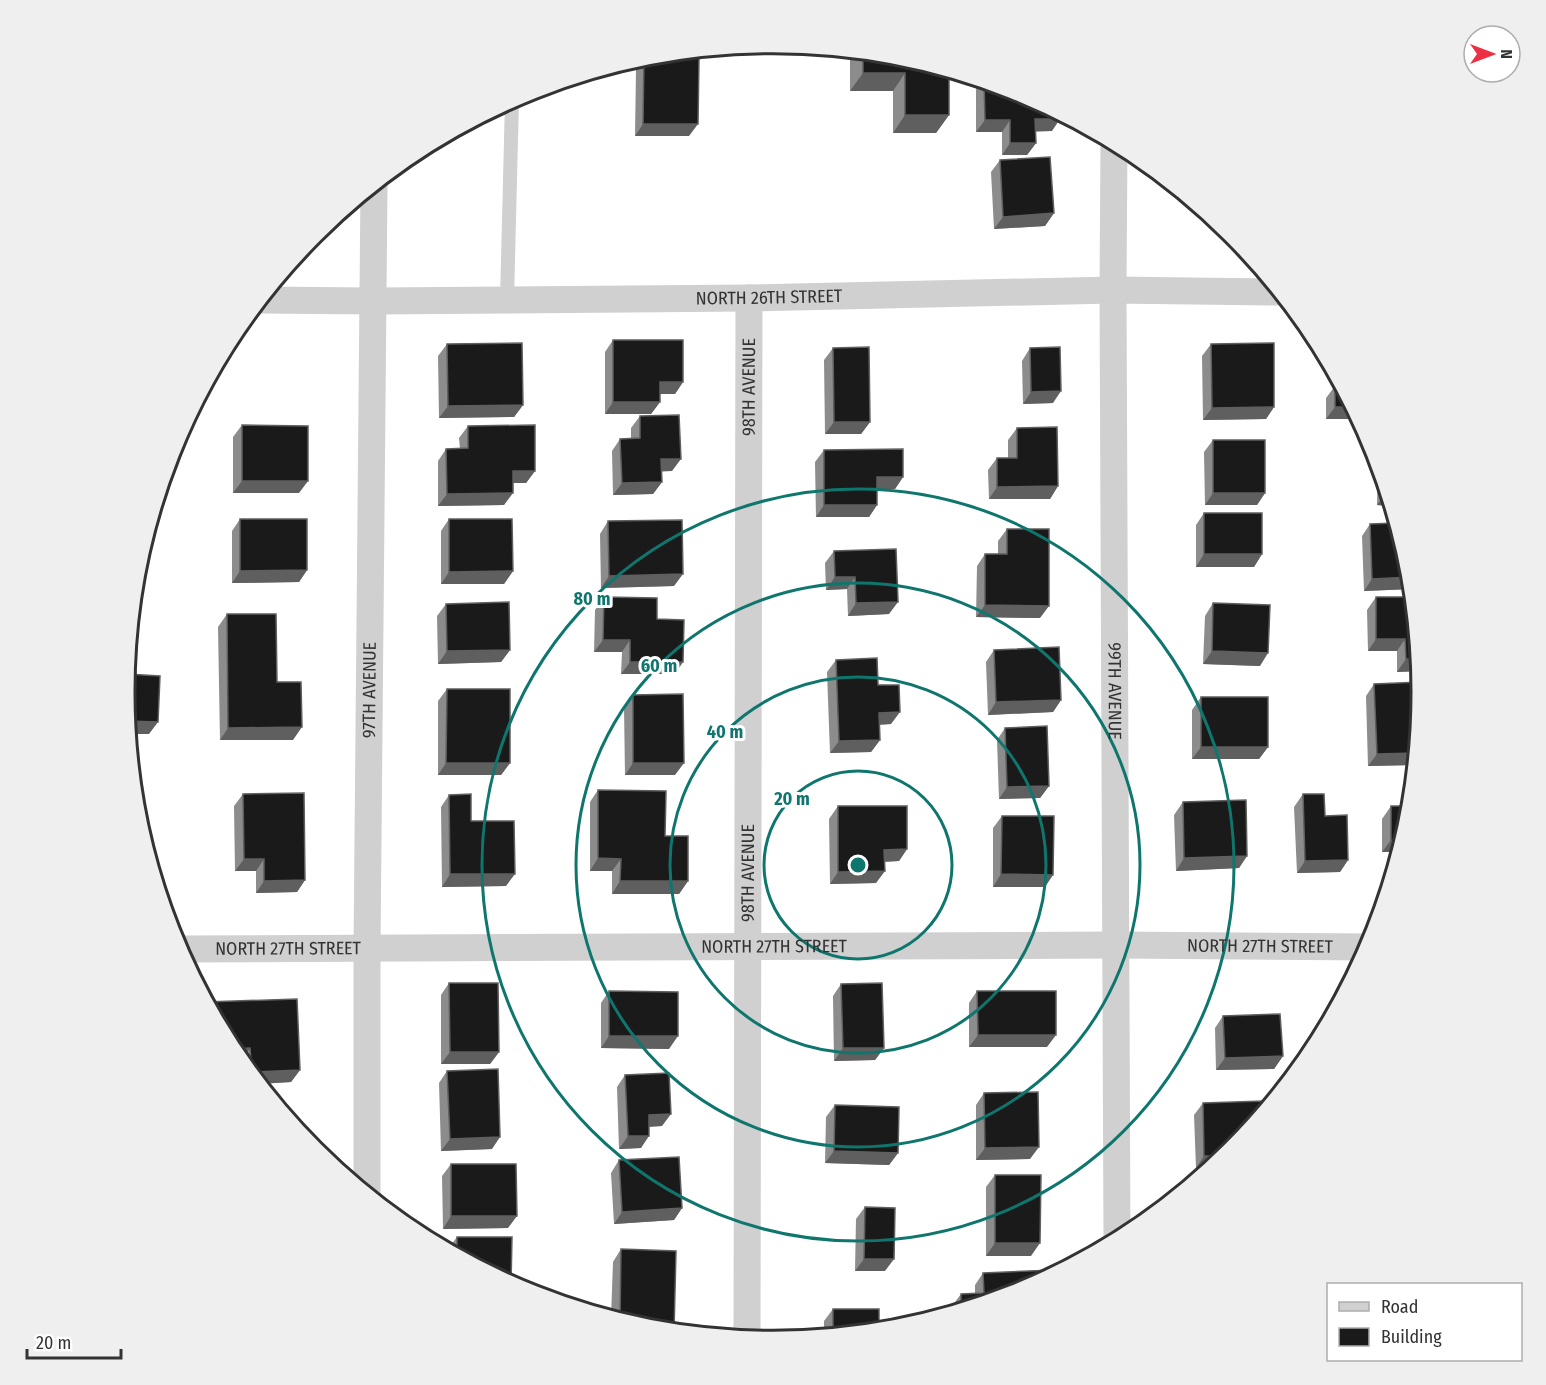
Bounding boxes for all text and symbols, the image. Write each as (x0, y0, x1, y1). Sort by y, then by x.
north arrow (1462, 24, 1522, 84)
text: N (1497, 49, 1516, 59)
street label: NORTH 26TH STREET (696, 285, 843, 309)
street label: 98TH AVENUE (738, 338, 760, 436)
text: 80 m (574, 588, 610, 610)
street label: 97TH AVENUE (358, 642, 381, 738)
street label: 99TH AVENUE (1103, 642, 1126, 740)
text: 60 m (641, 655, 677, 677)
text: 40 m (707, 721, 743, 743)
text: 20 m (773, 788, 810, 810)
street label: 98TH AVENUE (737, 824, 759, 922)
centre of rings (848, 855, 868, 875)
street label: NORTH 27TH STREET (701, 935, 848, 958)
street label: NORTH 27TH STREET (1187, 935, 1334, 958)
street label: NORTH 27TH STREET (215, 937, 362, 960)
legend (1327, 1283, 1522, 1361)
text: Road (1381, 1296, 1418, 1318)
scale bar (27, 1322, 122, 1360)
text: Building (1381, 1326, 1442, 1348)
text: 20 m (36, 1332, 71, 1354)

